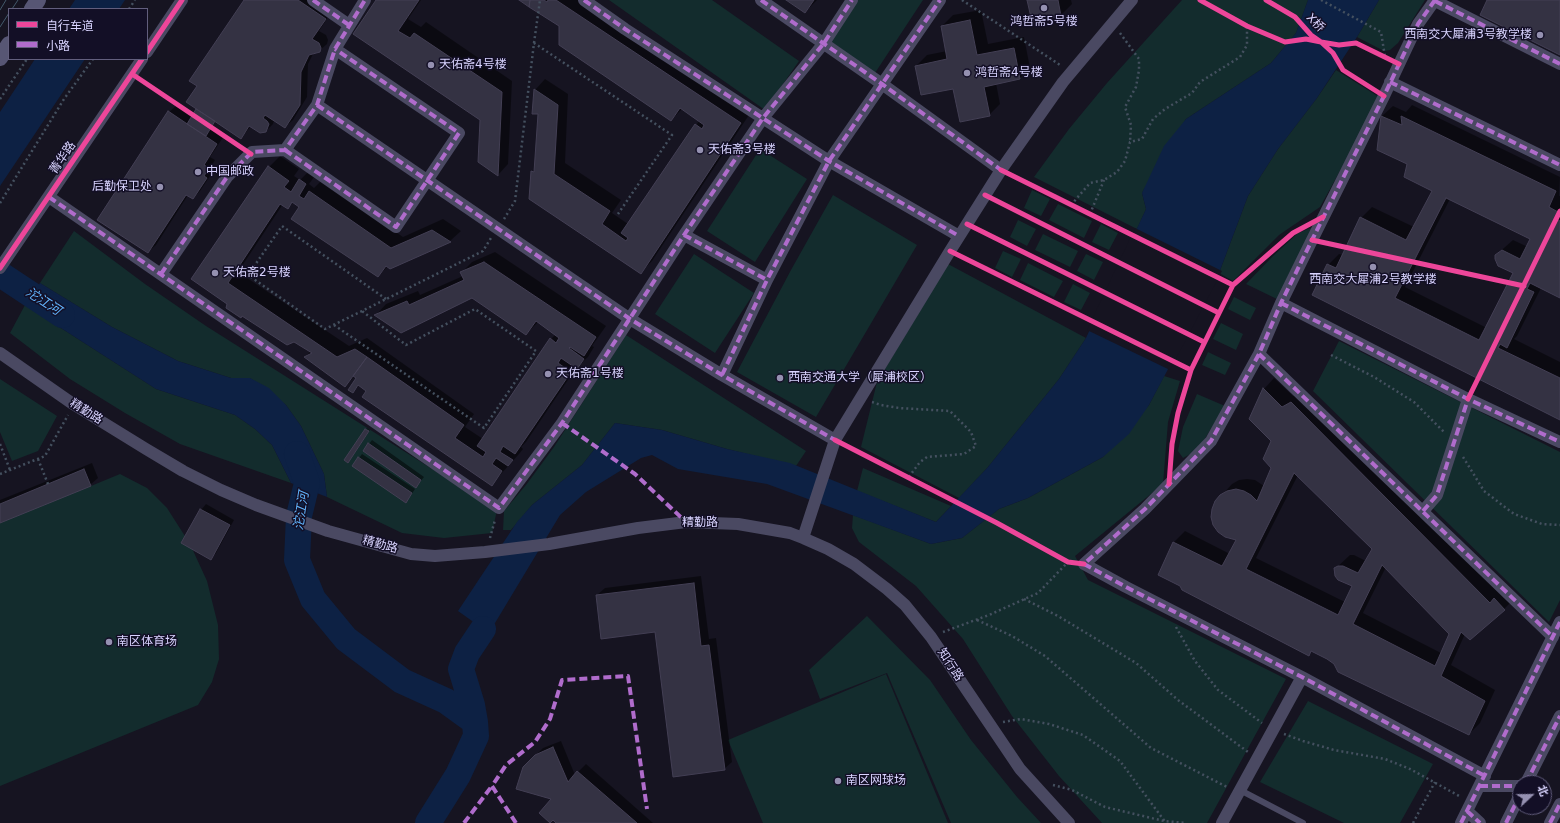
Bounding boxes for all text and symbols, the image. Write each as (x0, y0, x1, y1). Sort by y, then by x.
marker: 鸿哲斋5号楼 (1039, 3, 1049, 13)
legend (8, 8, 148, 60)
street label: X桥 (1303, 11, 1327, 35)
place label: 鸿哲斋5号楼 (1010, 15, 1078, 29)
text: 自行车道 (46, 19, 94, 33)
place label: 西南交大犀浦3号教学楼 (1404, 28, 1532, 42)
marker: 西南交大犀浦3号教学楼 (1535, 30, 1545, 40)
text: 小路 (46, 39, 70, 53)
place label: 天佑斋4号楼 (439, 58, 507, 72)
marker: 天佑斋4号楼 (426, 60, 436, 70)
place label: 鸿哲斋4号楼 (975, 66, 1043, 80)
marker: 鸿哲斋4号楼 (962, 68, 972, 78)
street label: 菁华路 (47, 139, 79, 177)
place label: 天佑斋3号楼 (708, 143, 776, 157)
marker: 天佑斋3号楼 (695, 145, 705, 155)
place label: 中国邮政 (206, 165, 254, 179)
marker: 中国邮政 (193, 167, 203, 177)
place label: 后勤保卫处 (92, 180, 152, 194)
marker: 后勤保卫处 (155, 182, 165, 192)
marker: 西南交大犀浦2号教学楼 (1368, 262, 1378, 272)
place label: 天佑斋2号楼 (223, 266, 291, 280)
marker: 天佑斋2号楼 (210, 268, 220, 278)
place label: 西南交大犀浦2号教学楼 (1309, 273, 1437, 287)
water label: 沱江河 (22, 285, 64, 319)
place label: 天佑斋1号楼 (556, 367, 624, 381)
marker: 天佑斋1号楼 (543, 369, 553, 379)
place label: 西南交通大学（犀浦校区） (788, 371, 932, 385)
marker: 西南交通大学（犀浦校区） (775, 373, 785, 383)
street label: 精勤路 (67, 396, 105, 428)
water label: 沱江河 (291, 491, 313, 531)
street label: 精勤路 (682, 516, 718, 530)
street label: 精勤路 (361, 533, 399, 557)
place label: 南区体育场 (117, 635, 177, 649)
marker: 南区体育场 (104, 637, 114, 647)
street label: 知行路 (934, 646, 966, 684)
place label: 南区网球场 (846, 774, 906, 788)
north arrow (1512, 775, 1552, 815)
marker: 南区网球场 (833, 776, 843, 786)
text: 北 (1535, 783, 1551, 798)

